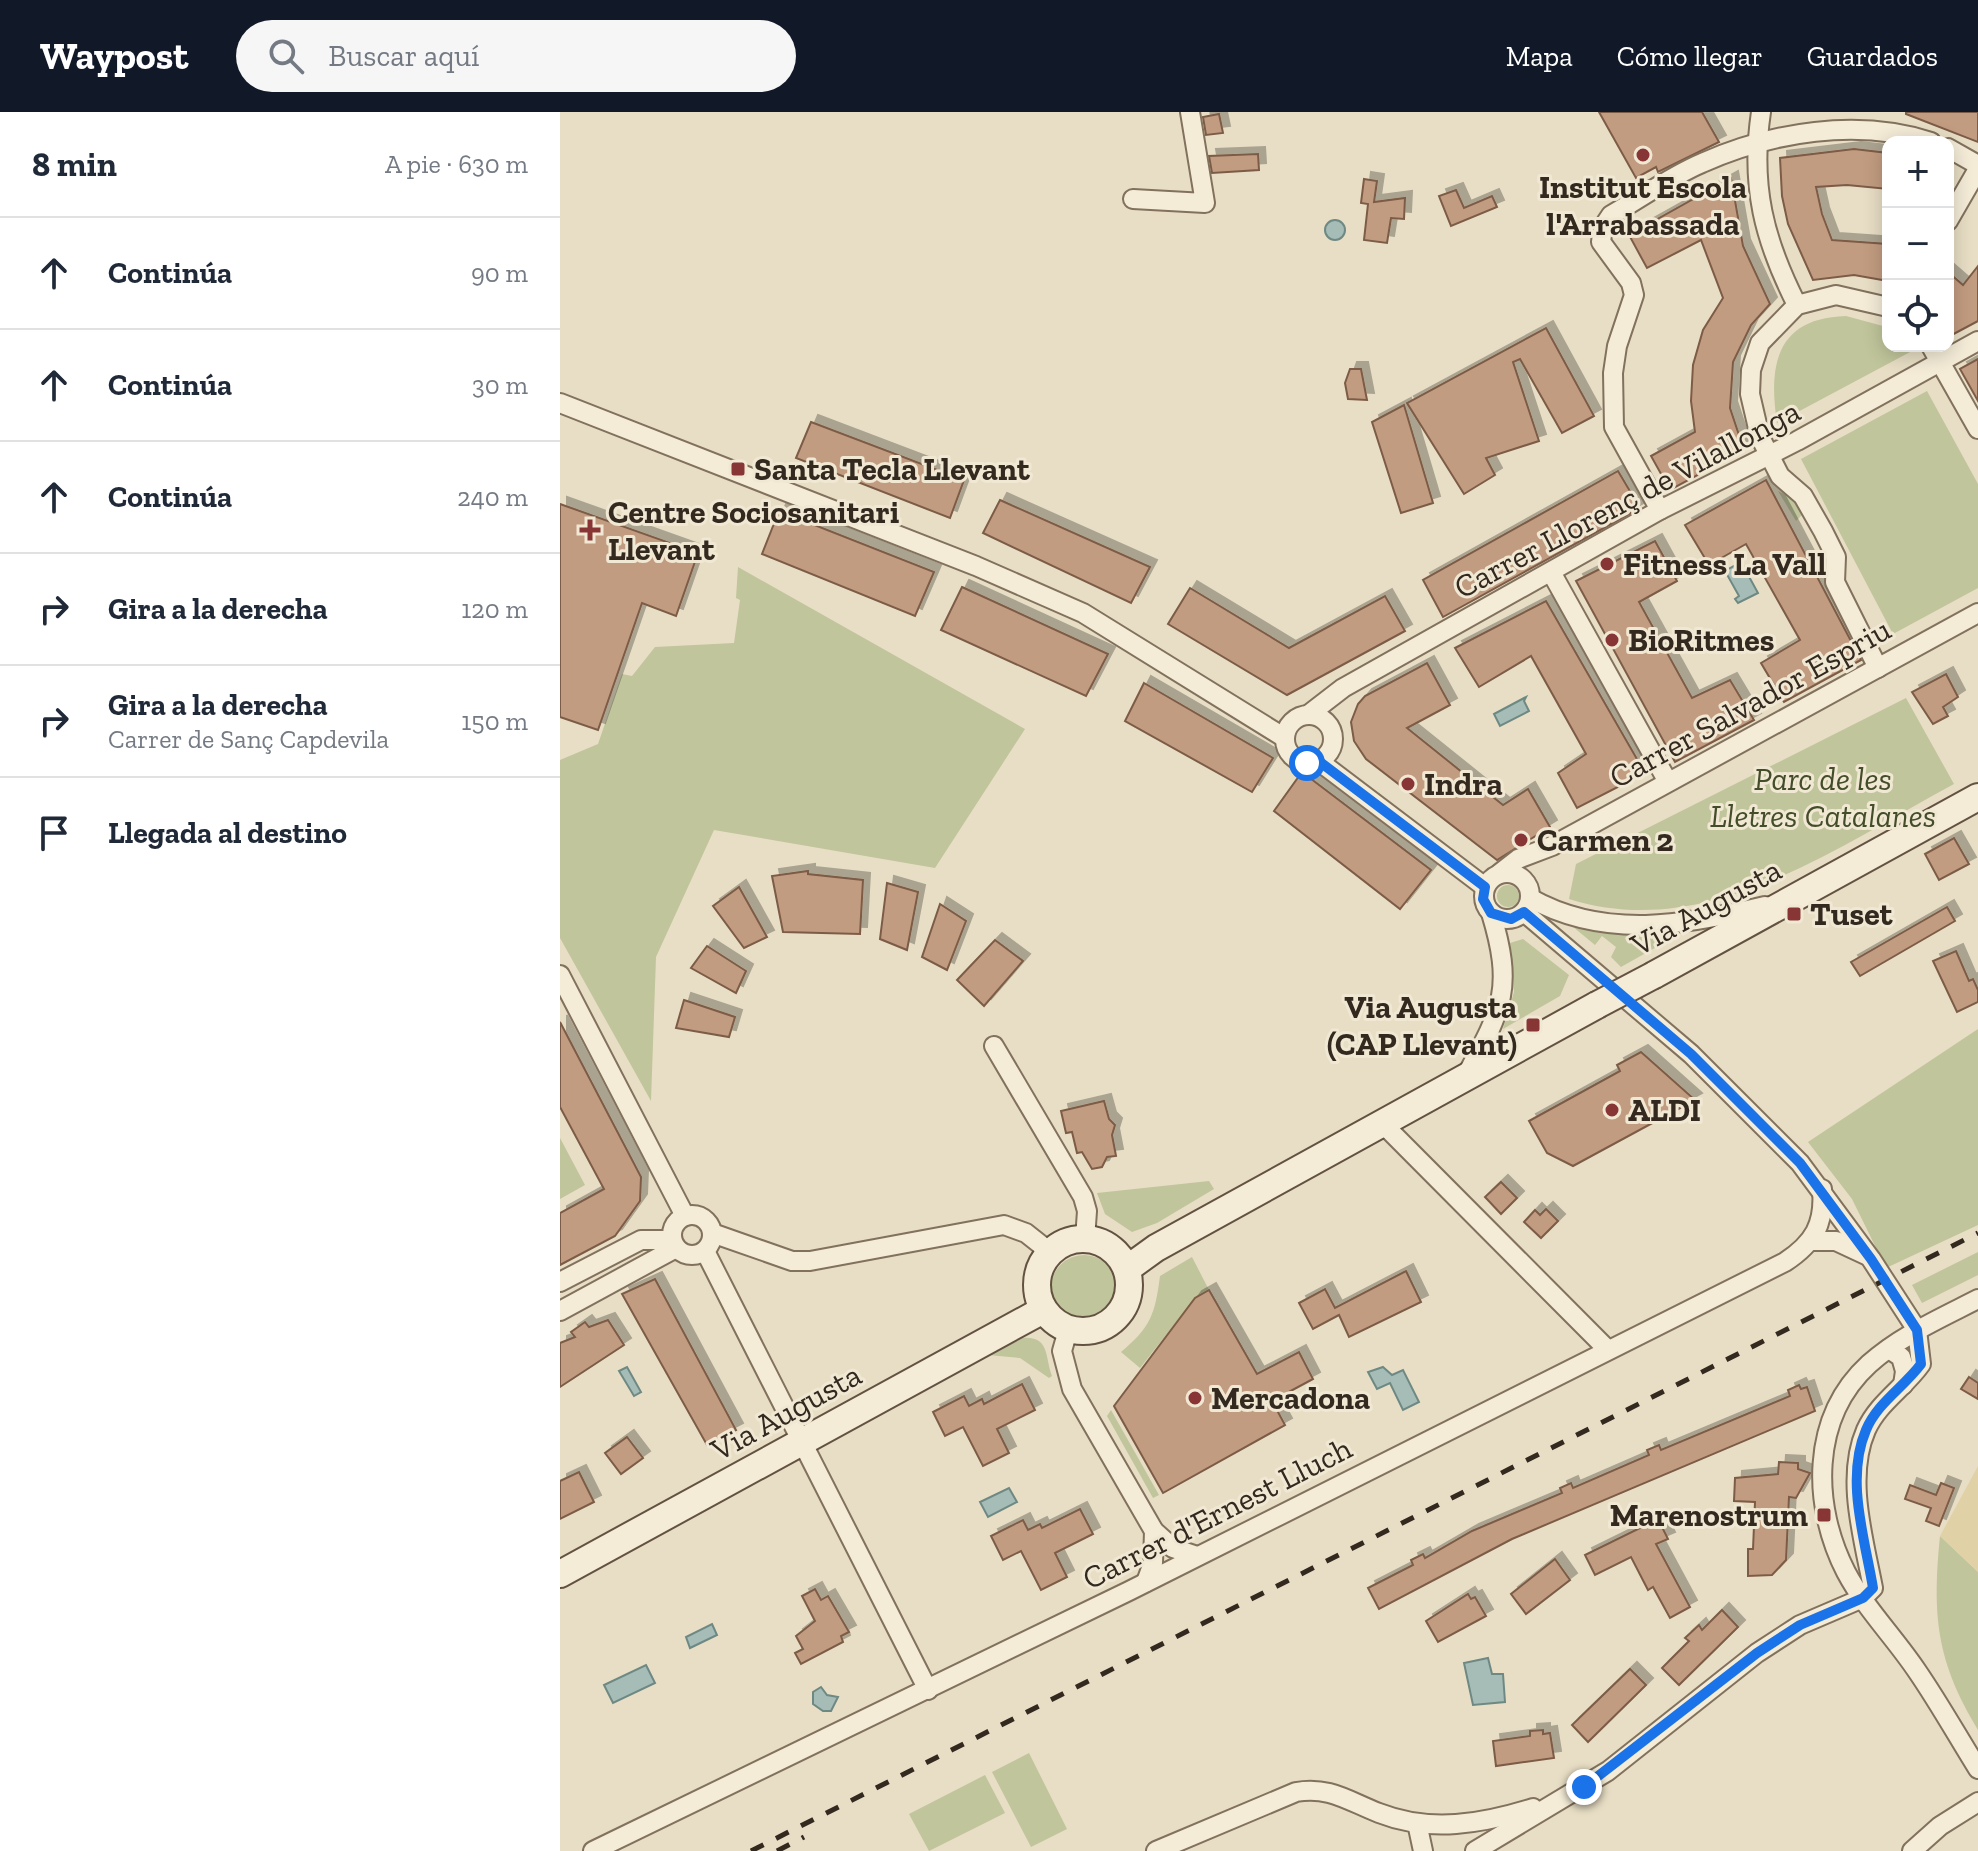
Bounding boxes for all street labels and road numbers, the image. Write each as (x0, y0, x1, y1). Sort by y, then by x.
street label: Carrer Llorenç de Vilallonga (1448, 392, 1806, 606)
street label: Carrer Salvador Espriu (1603, 610, 1897, 796)
street label: Via Augusta (1623, 850, 1788, 964)
street label: Via Augusta (703, 1355, 868, 1469)
street label: Carrer d'Ernest Lluch (1076, 1429, 1358, 1597)

